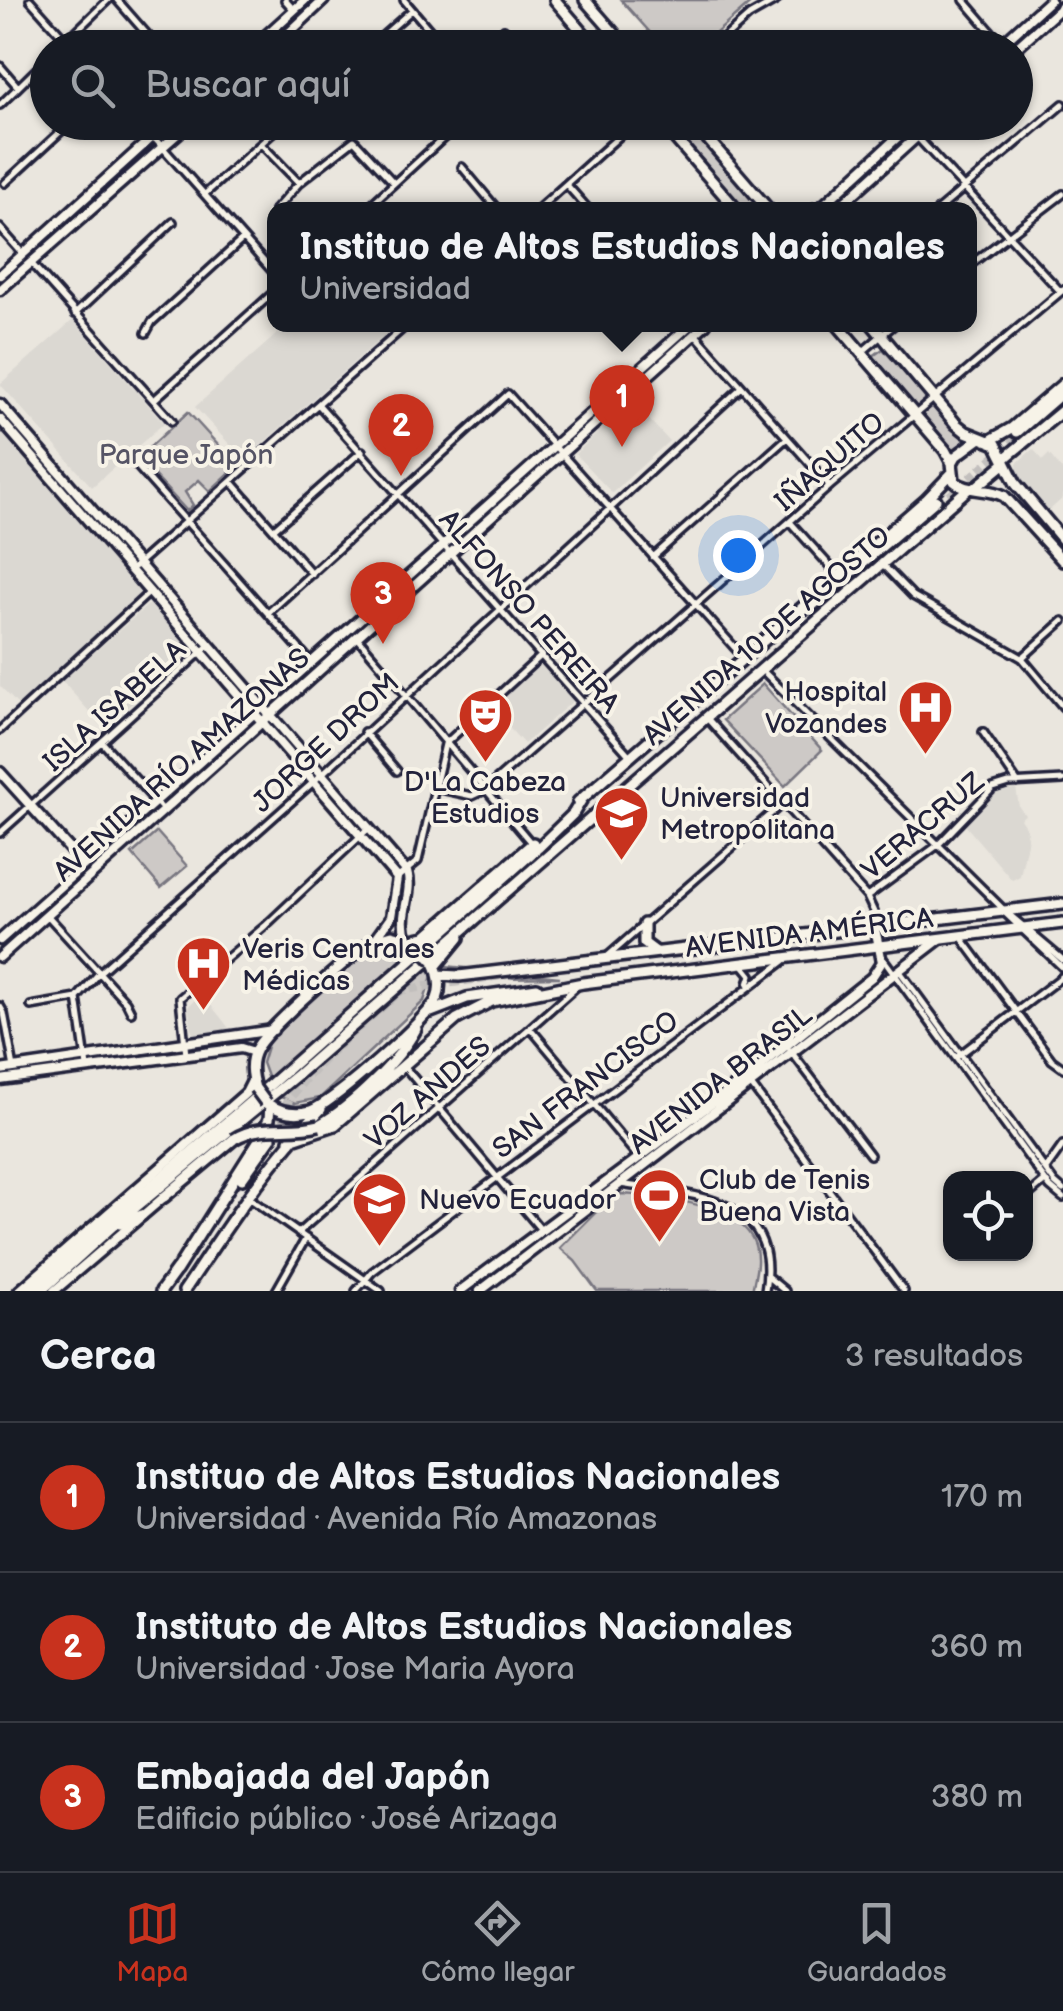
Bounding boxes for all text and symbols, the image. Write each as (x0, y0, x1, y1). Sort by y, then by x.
search box (30, 30, 1033, 140)
icon: search (65, 58, 120, 113)
text: Buscar aquí (145, 63, 351, 108)
popup (267, 202, 977, 332)
text: Instituo de Altos Estudios Nacionales (299, 225, 945, 270)
text: Universidad (299, 270, 471, 309)
pin: 1 (590, 364, 654, 447)
pin: 2 (368, 394, 434, 476)
street label: IÑAQUITO (769, 406, 891, 518)
park label: Parque Japón (99, 439, 273, 472)
street label: ALFONSO PEREIRA (432, 504, 627, 721)
street label: AVENIDA 10 DE AGOSTO (636, 520, 897, 753)
your location (713, 530, 764, 581)
pin: 3 (350, 562, 416, 644)
street label: ISLA ISABELA (37, 633, 194, 779)
street label: AVENIDA RÍO AMAZONAS (47, 641, 317, 889)
street label: JORGE DROM (246, 667, 406, 820)
place label: Hospital Vozandes (765, 676, 887, 741)
hospital icon: Hospital Vozandes (896, 677, 956, 756)
theatre icon: D'La Cabeza Estudios (455, 685, 515, 764)
street label: VERACRUZ (855, 765, 991, 887)
place label: D'La Cabeza Estudios (404, 766, 566, 831)
place label: Universidad Metropolitana (660, 782, 835, 847)
school or university icon: Universidad Metropolitana (591, 783, 651, 862)
street label: AVENIDA AMÉRICA (683, 901, 936, 965)
place label: Veris Centrales Médicas (242, 933, 435, 998)
hospital icon: Veris Centrales Médicas (173, 934, 233, 1013)
street label: AVENIDA BRASIL (623, 999, 819, 1162)
street label: SAN FRANCISCO (486, 1005, 685, 1166)
street label: VOZ ANDES (358, 1030, 498, 1157)
place label: Club de Tenis Buena Vista (699, 1164, 870, 1229)
sports icon: Club de Tenis Buena Vista (630, 1165, 690, 1244)
school or university icon: Nuevo Ecuador (350, 1169, 410, 1248)
map controls (943, 1171, 1033, 1261)
button: locate (943, 1171, 1033, 1261)
place label: Nuevo Ecuador (419, 1184, 616, 1217)
text: Cerca (40, 1331, 157, 1382)
text: 3 resultados (845, 1337, 1023, 1376)
text: Instituo de Altos Estudios Nacionales (135, 1455, 780, 1500)
text: 1 (66, 1478, 79, 1517)
text: 170 m (941, 1478, 1023, 1517)
text: Universidad · Avenida Río Amazonas (135, 1500, 657, 1539)
text: Instituto de Altos Estudios Nacionales (135, 1605, 792, 1650)
text: 2 (63, 1628, 82, 1667)
text: 360 m (930, 1628, 1023, 1667)
text: Universidad · Jose Maria Ayora (135, 1650, 575, 1689)
text: Embajada del Japón (135, 1755, 491, 1800)
text: 3 (63, 1778, 82, 1817)
text: 380 m (931, 1778, 1023, 1817)
text: Edificio público · José Arizaga (135, 1800, 558, 1839)
tab: Mapa (116, 1896, 188, 1989)
tab: Cómo llegar (421, 1896, 574, 1989)
tab: Guardados (807, 1896, 947, 1989)

